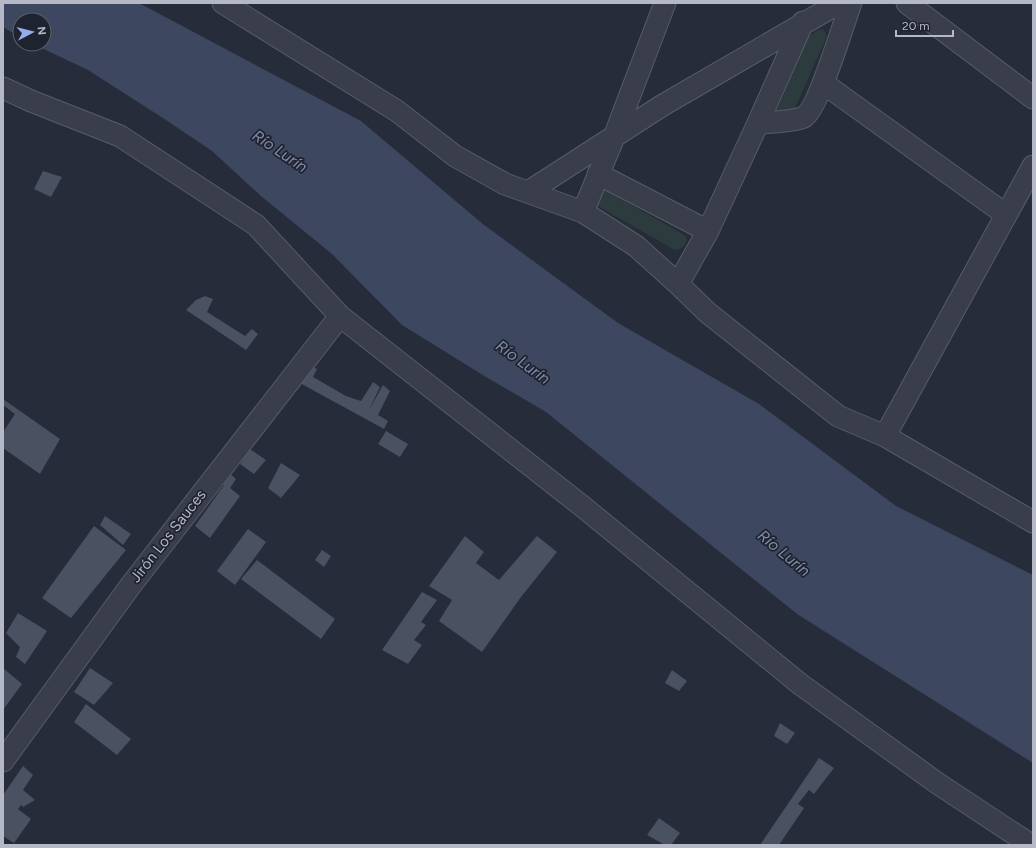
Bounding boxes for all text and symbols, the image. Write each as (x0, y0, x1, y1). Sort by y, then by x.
north arrow (12, 12, 52, 52)
scale bar (896, 12, 953, 38)
text: 20 m (902, 19, 930, 33)
text: N (34, 26, 48, 36)
water label: Río Lurín (249, 126, 311, 176)
water label: Río Lurín (492, 336, 554, 388)
street label: Jirón Los Sauces (126, 486, 210, 586)
water label: Río Lurín (754, 526, 814, 580)

